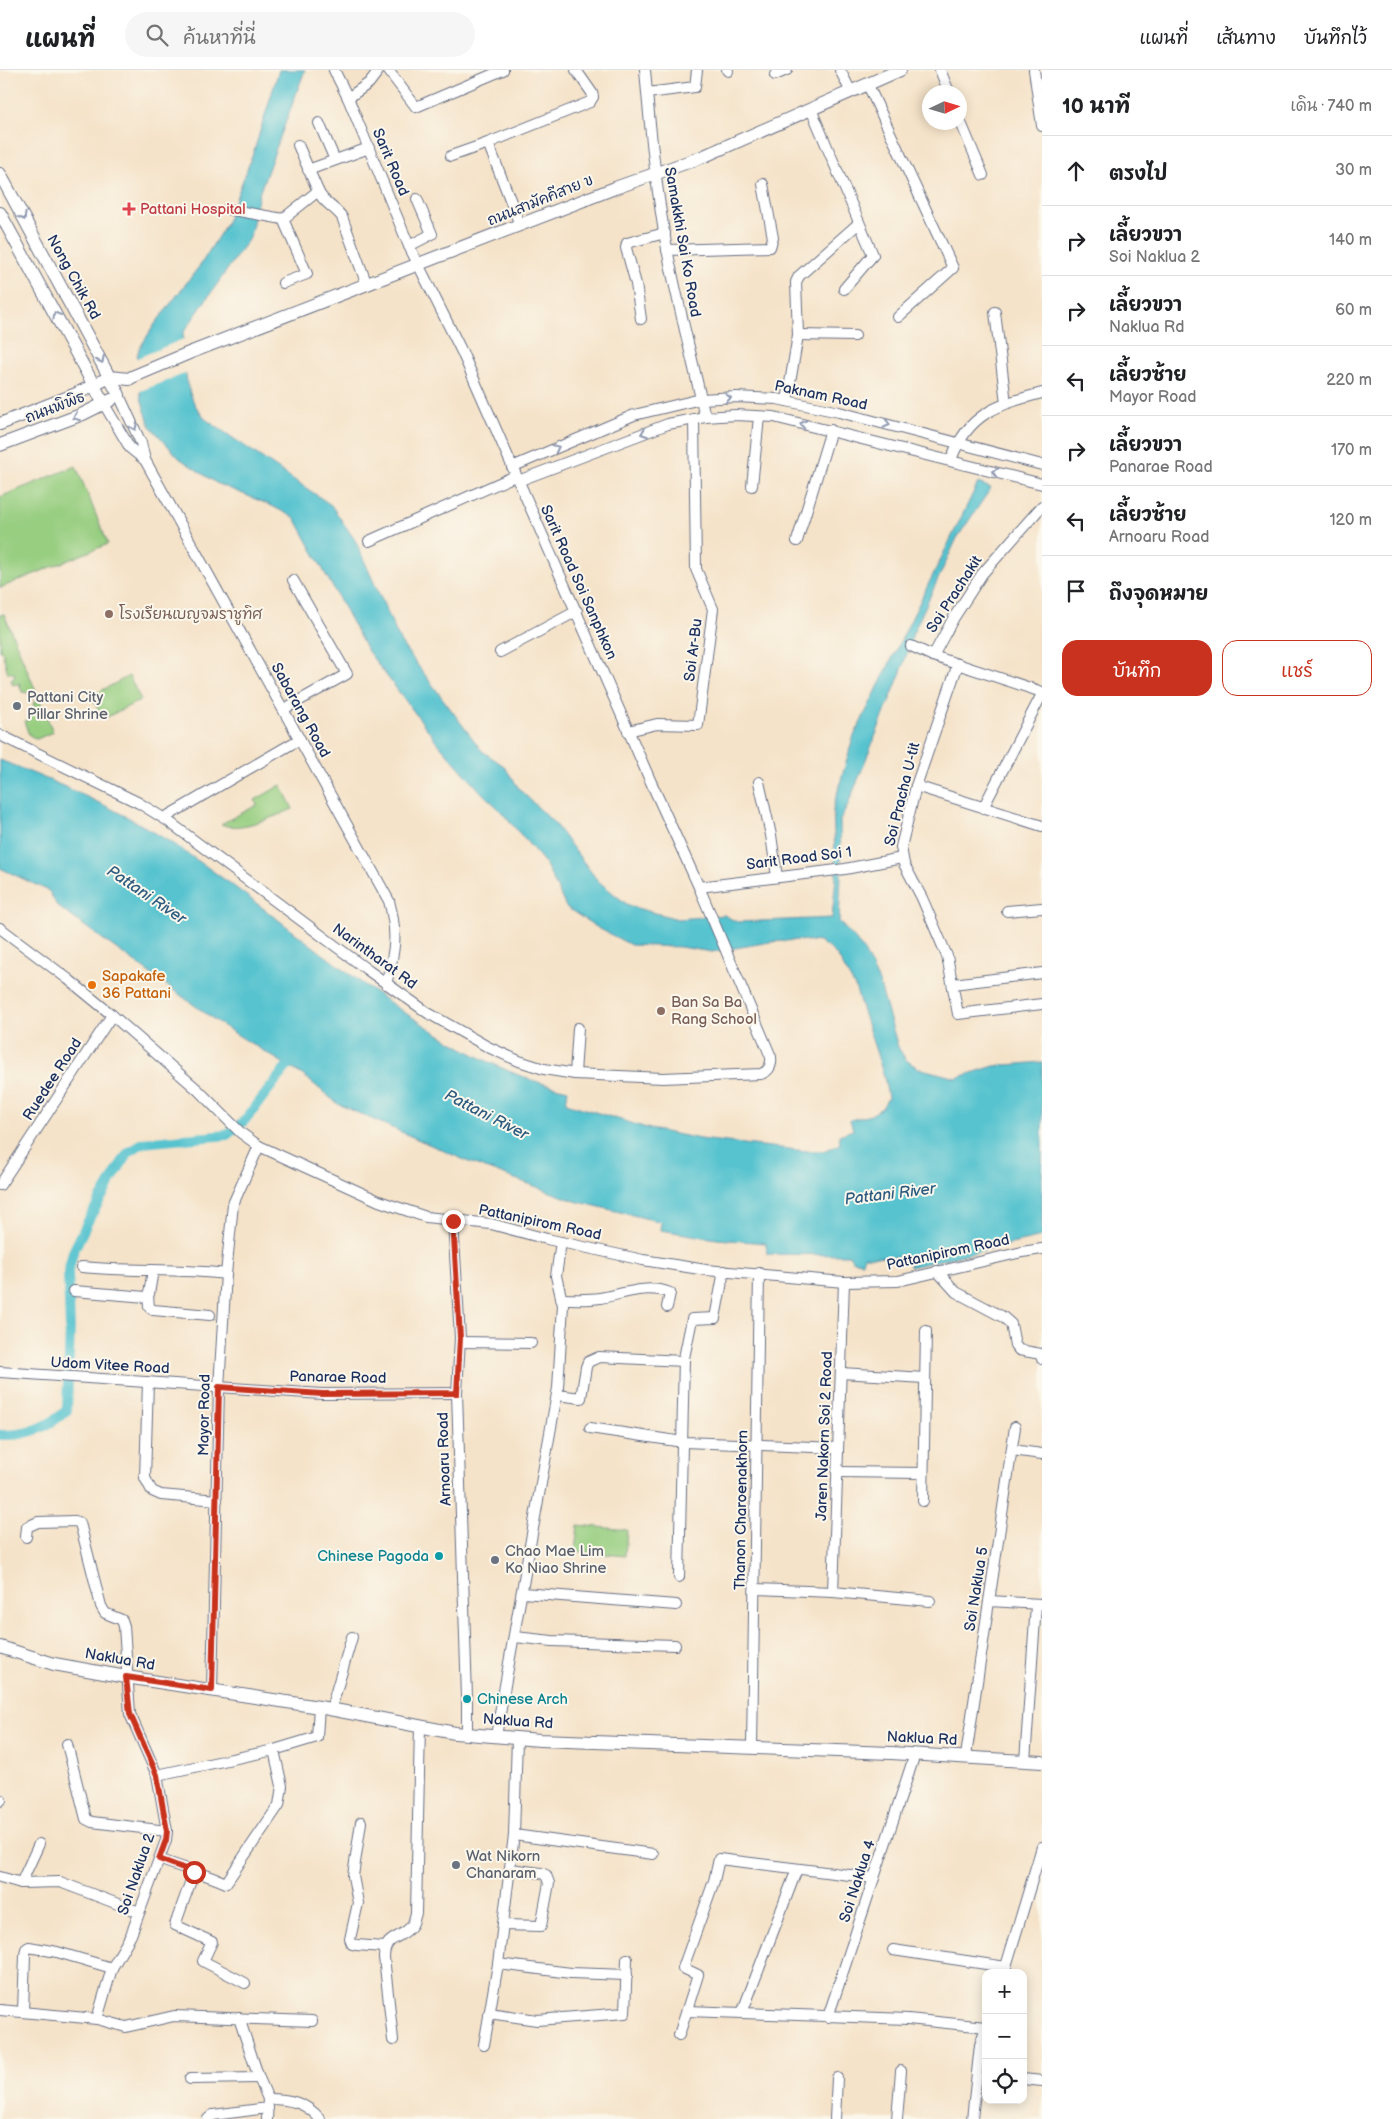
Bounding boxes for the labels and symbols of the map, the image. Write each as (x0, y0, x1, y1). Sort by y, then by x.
north arrow (922, 85, 967, 130)
street label: Sarit Road (368, 126, 413, 199)
street label: Samakkhi Sai Ko Road (660, 165, 705, 319)
street label: ถนนสามัคคีสาย ข (484, 171, 596, 230)
place label: Pattani Hospital (140, 200, 246, 219)
marker: Pattani Hospital (122, 202, 136, 216)
one-way arrow (17, 212, 27, 221)
street label: Nong Chik Rd (42, 231, 105, 323)
one-way arrow (52, 311, 62, 320)
one-way arrow (95, 354, 105, 363)
street label: Paknam Road (773, 376, 869, 415)
street label: ถนนพิพิธ (22, 387, 88, 428)
one-way arrow (724, 392, 732, 403)
one-way arrow (72, 411, 80, 421)
one-way arrow (883, 418, 892, 429)
one-way arrow (799, 419, 808, 430)
one-way arrow (128, 422, 138, 431)
one-way arrow (640, 427, 649, 437)
one-way arrow (551, 443, 560, 454)
one-way arrow (990, 467, 999, 478)
street label: Sarit Road Soi Sanphkon (536, 502, 621, 662)
street label: Soi Prachakit (922, 552, 987, 637)
place label: โรงเรียนเบญจมราชูทิศ (119, 604, 263, 625)
marker: โรงเรียนเบญจมราชูทิศ (103, 608, 115, 620)
street label: Soi Ar-Bu (680, 617, 707, 683)
street label: Sabarang Road (267, 659, 334, 761)
place label: Pattani City Pillar Shrine (27, 688, 108, 724)
marker: Pattani City Pillar Shrine (11, 700, 23, 712)
street label: Soi Pracha U-tit (880, 740, 925, 848)
street label: Sarit Road Soi 1 (745, 843, 853, 874)
water label: Pattani River (103, 862, 190, 929)
street label: Narintharat Rd (329, 919, 421, 994)
place label: Sapakafe 36 Pattani (102, 967, 171, 1003)
marker: Sapakafe 36 Pattani (86, 979, 98, 991)
place label: Ban Sa Ba Rang School (671, 993, 757, 1029)
marker: Ban Sa Ba Rang School (655, 1005, 667, 1017)
street label: Ruedee Road (19, 1034, 86, 1124)
water label: Pattani River (441, 1086, 532, 1145)
water label: Pattani River (844, 1179, 938, 1209)
street label: Pattanipirom Road (477, 1200, 603, 1245)
route end (442, 1210, 465, 1233)
street label: Pattanipirom Road (885, 1230, 1011, 1275)
street label: Jaren Nakorn Soi 2 Road (812, 1351, 837, 1521)
street label: Udom Vitee Road (50, 1353, 170, 1378)
street label: Panarae Road (289, 1367, 387, 1388)
street label: Mayor Road (194, 1374, 215, 1456)
street label: Arnoaru Road (433, 1412, 456, 1506)
street label: Thanon Charoenakhorn (731, 1430, 752, 1590)
place label: Chao Mae Lim Ko Niao Shrine (505, 1542, 606, 1578)
street label: Soi Naklua 5 (960, 1546, 993, 1633)
place label: Chinese Pagoda (317, 1547, 429, 1566)
marker: Chinese Pagoda (433, 1550, 445, 1562)
marker: Chao Mae Lim Ko Niao Shrine (489, 1554, 501, 1566)
street label: Naklua Rd (83, 1644, 156, 1675)
place label: Chinese Arch (477, 1690, 568, 1709)
marker: Chinese Arch (461, 1693, 473, 1705)
street label: Naklua Rd (482, 1710, 554, 1733)
street label: Naklua Rd (886, 1727, 958, 1750)
street label: Soi Naklua 2 (114, 1831, 159, 1918)
street label: Soi Naklua 4 (835, 1837, 880, 1925)
place label: Wat Nikorn Chanaram (466, 1847, 540, 1883)
marker: Wat Nikorn Chanaram (450, 1859, 462, 1871)
route start (183, 1861, 206, 1884)

